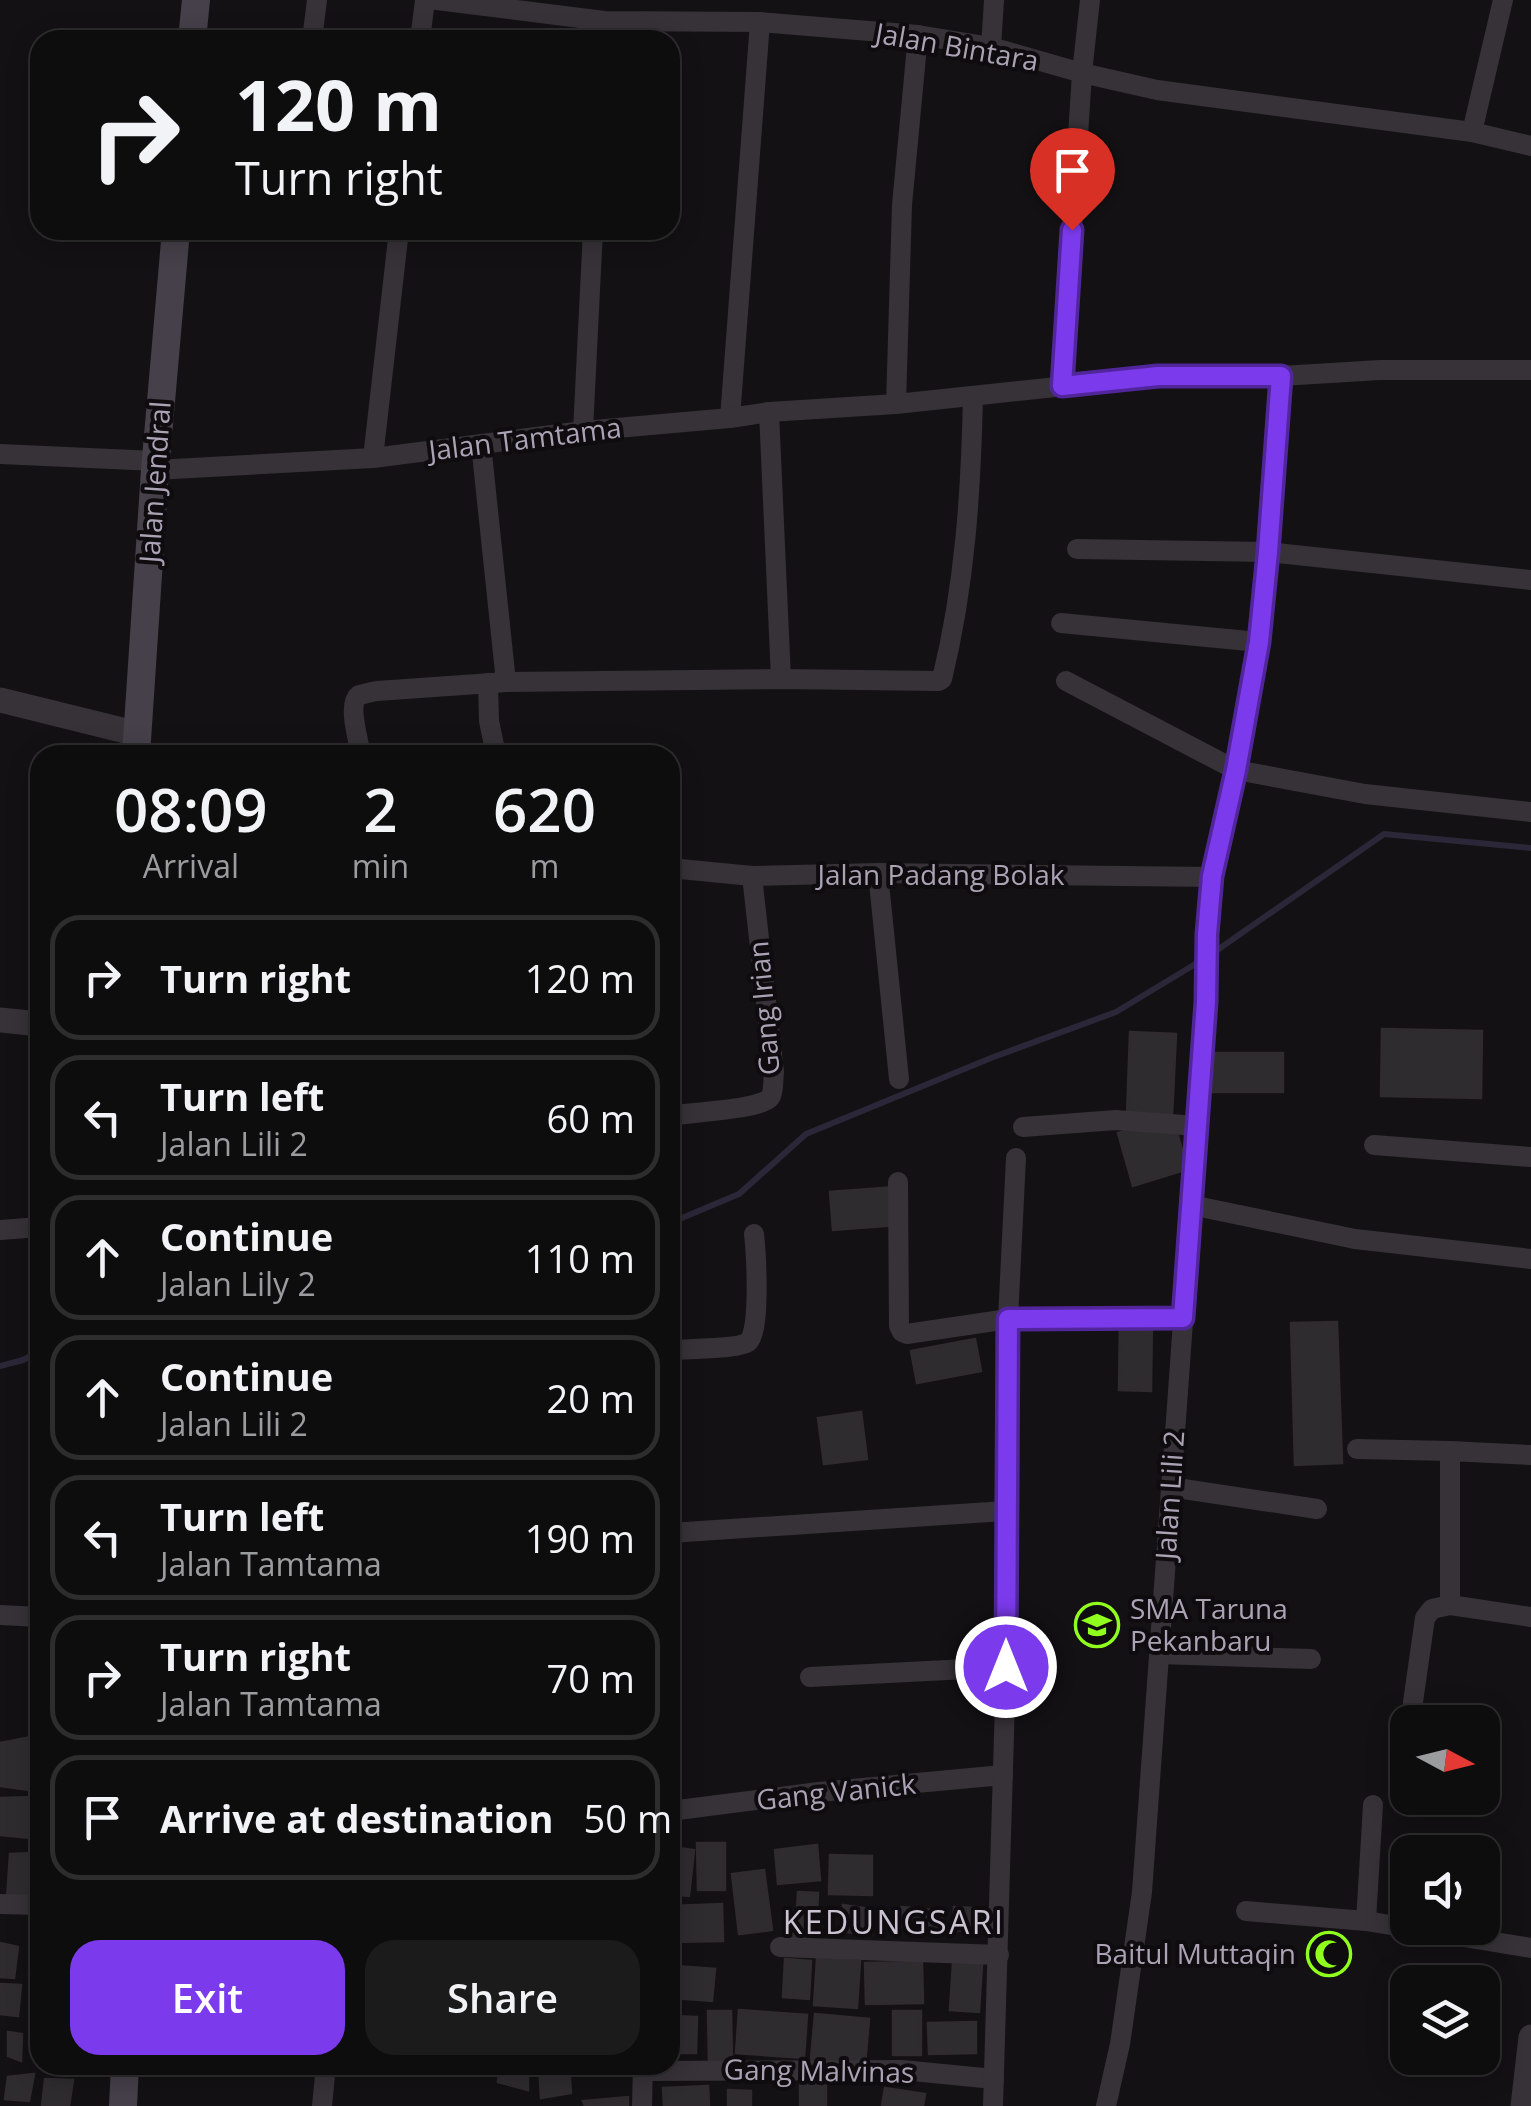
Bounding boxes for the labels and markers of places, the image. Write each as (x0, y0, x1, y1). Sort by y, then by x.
pin (1030, 128, 1115, 231)
place label: SMA Taruna Pekanbaru (1130, 1589, 1288, 1659)
school or university icon: SMA Taruna Pekanbaru (1074, 1602, 1120, 1648)
mosque icon: Baitul Muttaqin (1306, 1931, 1352, 1977)
place label: Baitul Muttaqin (1095, 1934, 1296, 1972)

